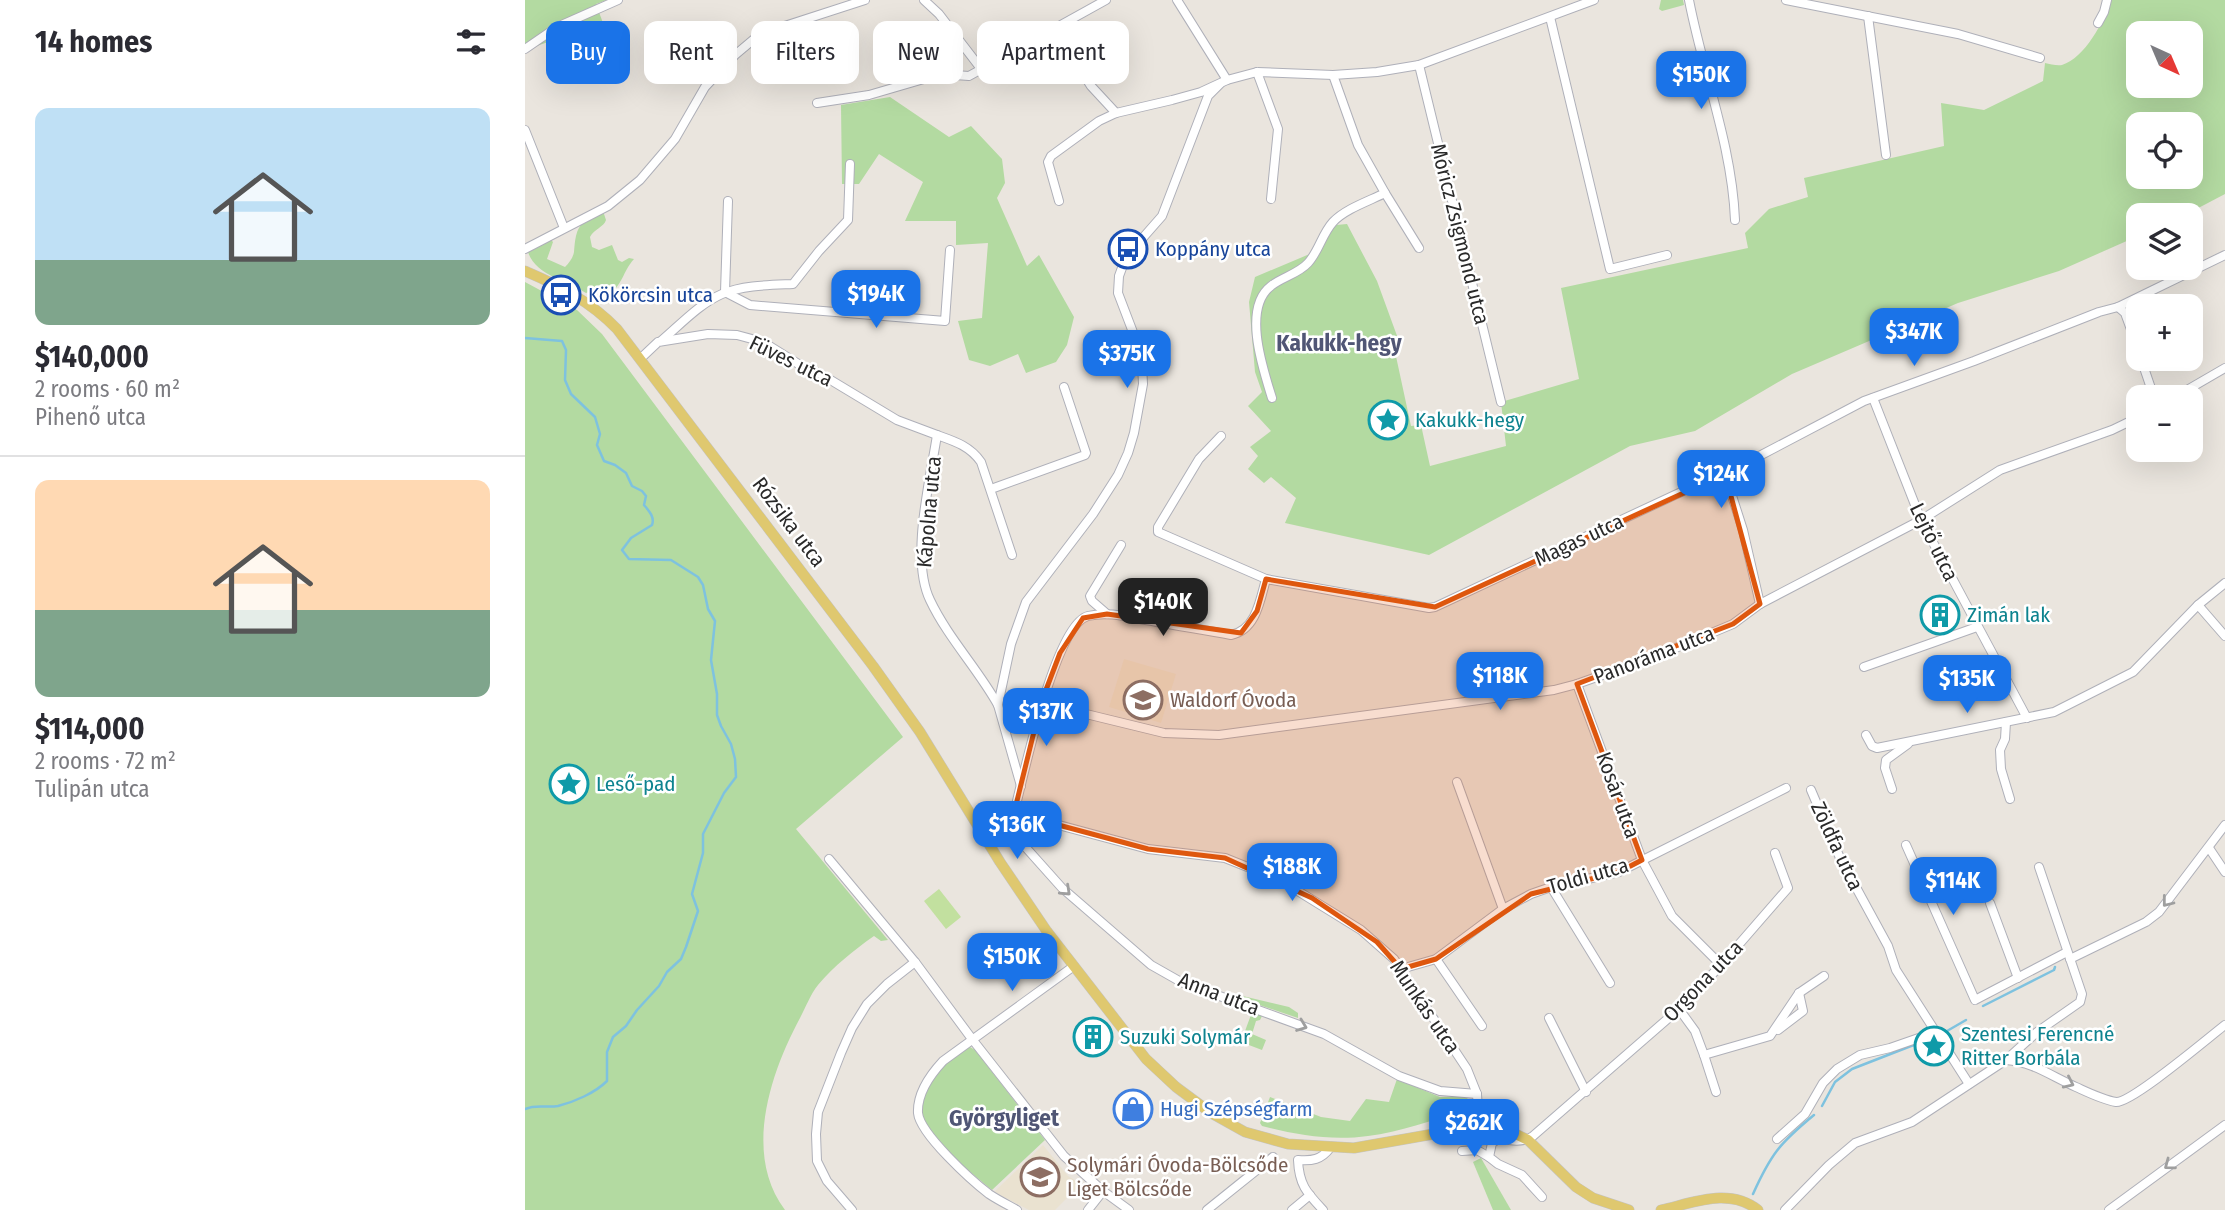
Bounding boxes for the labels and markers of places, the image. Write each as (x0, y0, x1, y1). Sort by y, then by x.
pin: $150K (1652, 52, 1750, 111)
bus stop icon: Koppány utca (1107, 228, 1149, 270)
place label: Koppány utca (1155, 236, 1271, 262)
pin: $194K (827, 270, 925, 330)
bus stop icon: Kökörcsin utca (540, 274, 582, 316)
place label: Kökörcsin utca (588, 282, 713, 308)
pin: $347K (1865, 308, 1963, 368)
pin: $375K (1078, 330, 1176, 390)
place icon: Kakukk-hegy (1367, 399, 1409, 441)
place label: Kakukk-hegy (1415, 407, 1525, 433)
pin: $124K (1672, 450, 1770, 510)
pin: $140K (1114, 578, 1212, 638)
building icon: Zimán lak (1919, 594, 1961, 636)
place label: Zimán lak (1967, 602, 2050, 628)
pin: $118K (1451, 652, 1549, 712)
pin: $135K (1918, 656, 2016, 715)
school or university icon: Waldorf Óvoda (1122, 679, 1164, 721)
place label: Waldorf Óvoda (1170, 687, 1297, 713)
pin: $137K (997, 688, 1095, 748)
place icon: Leső-pad (548, 763, 590, 805)
place label: Leső-pad (596, 771, 676, 797)
pin: $136K (968, 802, 1066, 861)
pin: $188K (1243, 844, 1341, 903)
pin: $114K (1904, 858, 2002, 917)
pin: $150K (963, 934, 1061, 993)
building icon: Suzuki Solymár (1072, 1016, 1114, 1058)
place label: Szentesi Ferencné Ritter Borbála (1961, 1021, 2114, 1071)
place label: Suzuki Solymár (1120, 1024, 1251, 1050)
place icon: Szentesi Ferencné Ritter Borbála (1913, 1025, 1955, 1067)
shop icon: Hugi Szépségfarm (1112, 1088, 1154, 1130)
place label: Hugi Szépségfarm (1160, 1096, 1313, 1122)
pin: $262K (1425, 1100, 1523, 1159)
place label: Solymári Óvoda-Bölcsőde Liget Bölcsőde (1067, 1152, 1288, 1202)
school or university icon: Solymári Óvoda-Bölcsőde Liget Bölcsőde (1019, 1156, 1061, 1198)

